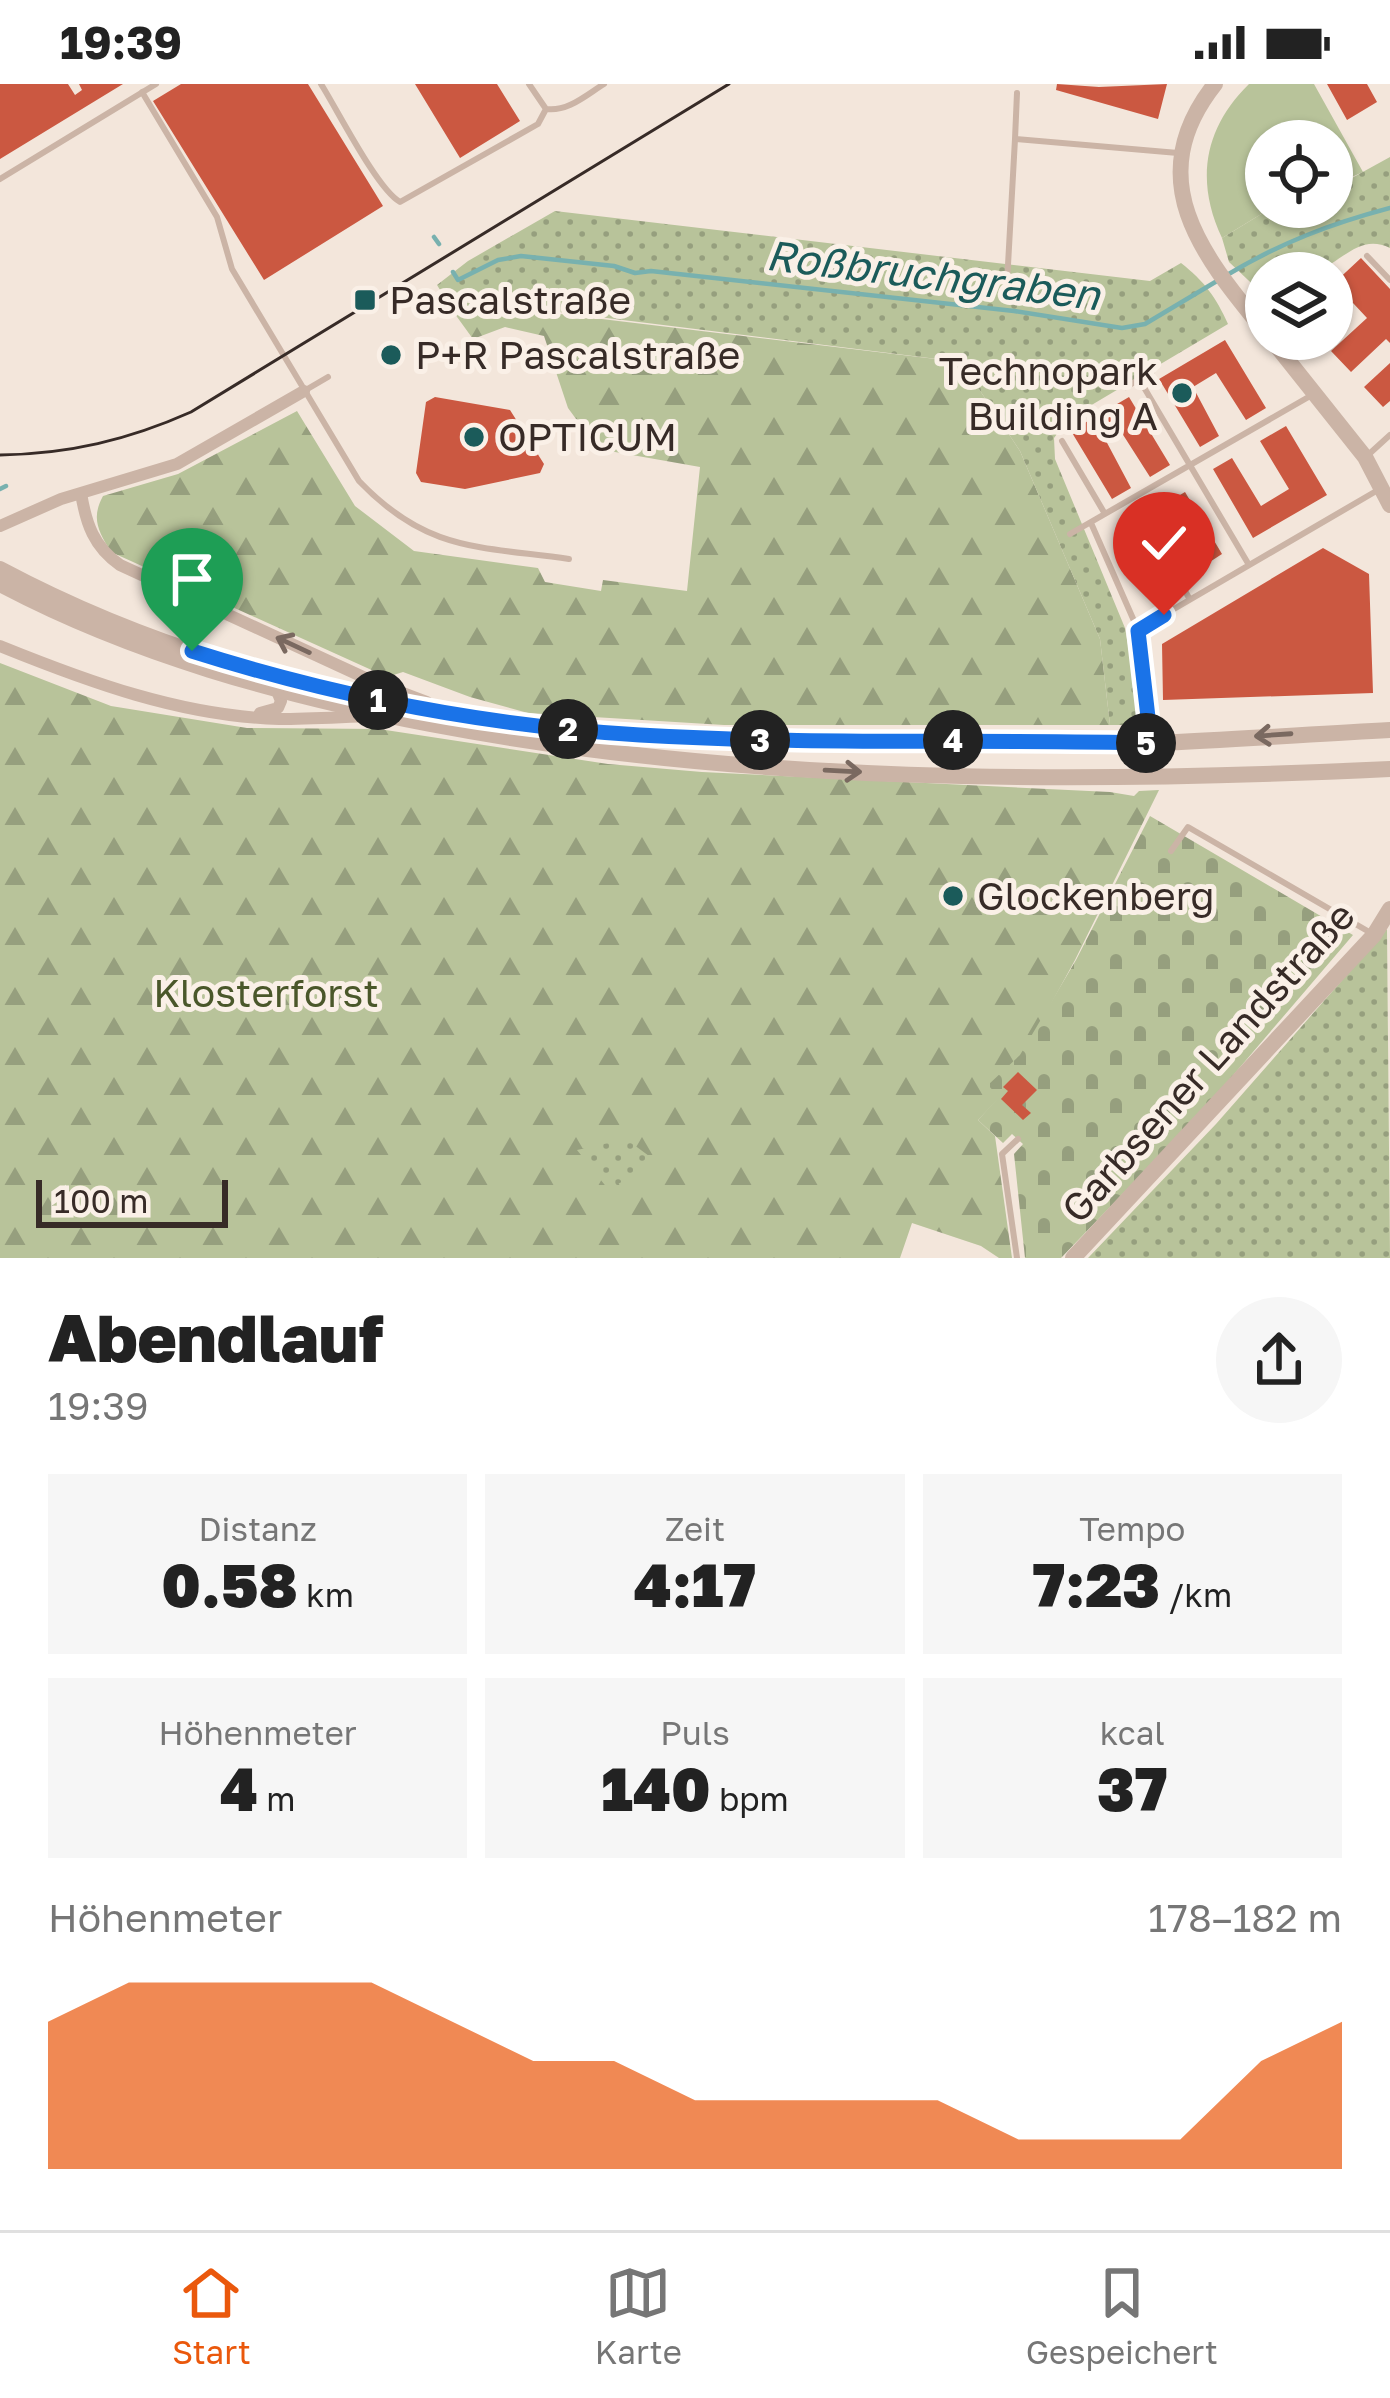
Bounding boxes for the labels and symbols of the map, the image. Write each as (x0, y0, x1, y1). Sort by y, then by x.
water label: Roßbruchgraben (764, 229, 1105, 320)
place label: Pascalstraße (389, 276, 631, 323)
marker: Pascalstraße (352, 287, 378, 313)
place label: P+R Pascalstraße (415, 331, 740, 378)
marker: P+R Pascalstraße (378, 342, 404, 368)
place label: Technopark Building A (939, 347, 1158, 439)
marker: Technopark Building A (1169, 380, 1195, 406)
place label: OPTICUM (498, 413, 677, 460)
marker: OPTICUM (461, 424, 487, 450)
pin (1113, 492, 1215, 615)
pin (141, 528, 243, 651)
one-way arrow (276, 633, 312, 655)
pin: 1 (348, 670, 408, 730)
pin: 2 (538, 699, 598, 759)
pin: 3 (730, 710, 790, 770)
pin: 4 (923, 710, 983, 770)
pin: 5 (1116, 713, 1176, 773)
one-way arrow (1254, 724, 1293, 747)
one-way arrow (823, 760, 862, 783)
place label: Glockenberg (977, 872, 1215, 919)
marker: Glockenberg (940, 883, 966, 909)
street label: Garbsener Landstraße (1051, 892, 1364, 1231)
park label: Klosterforst (153, 969, 379, 1016)
scale bar (36, 1174, 228, 1227)

